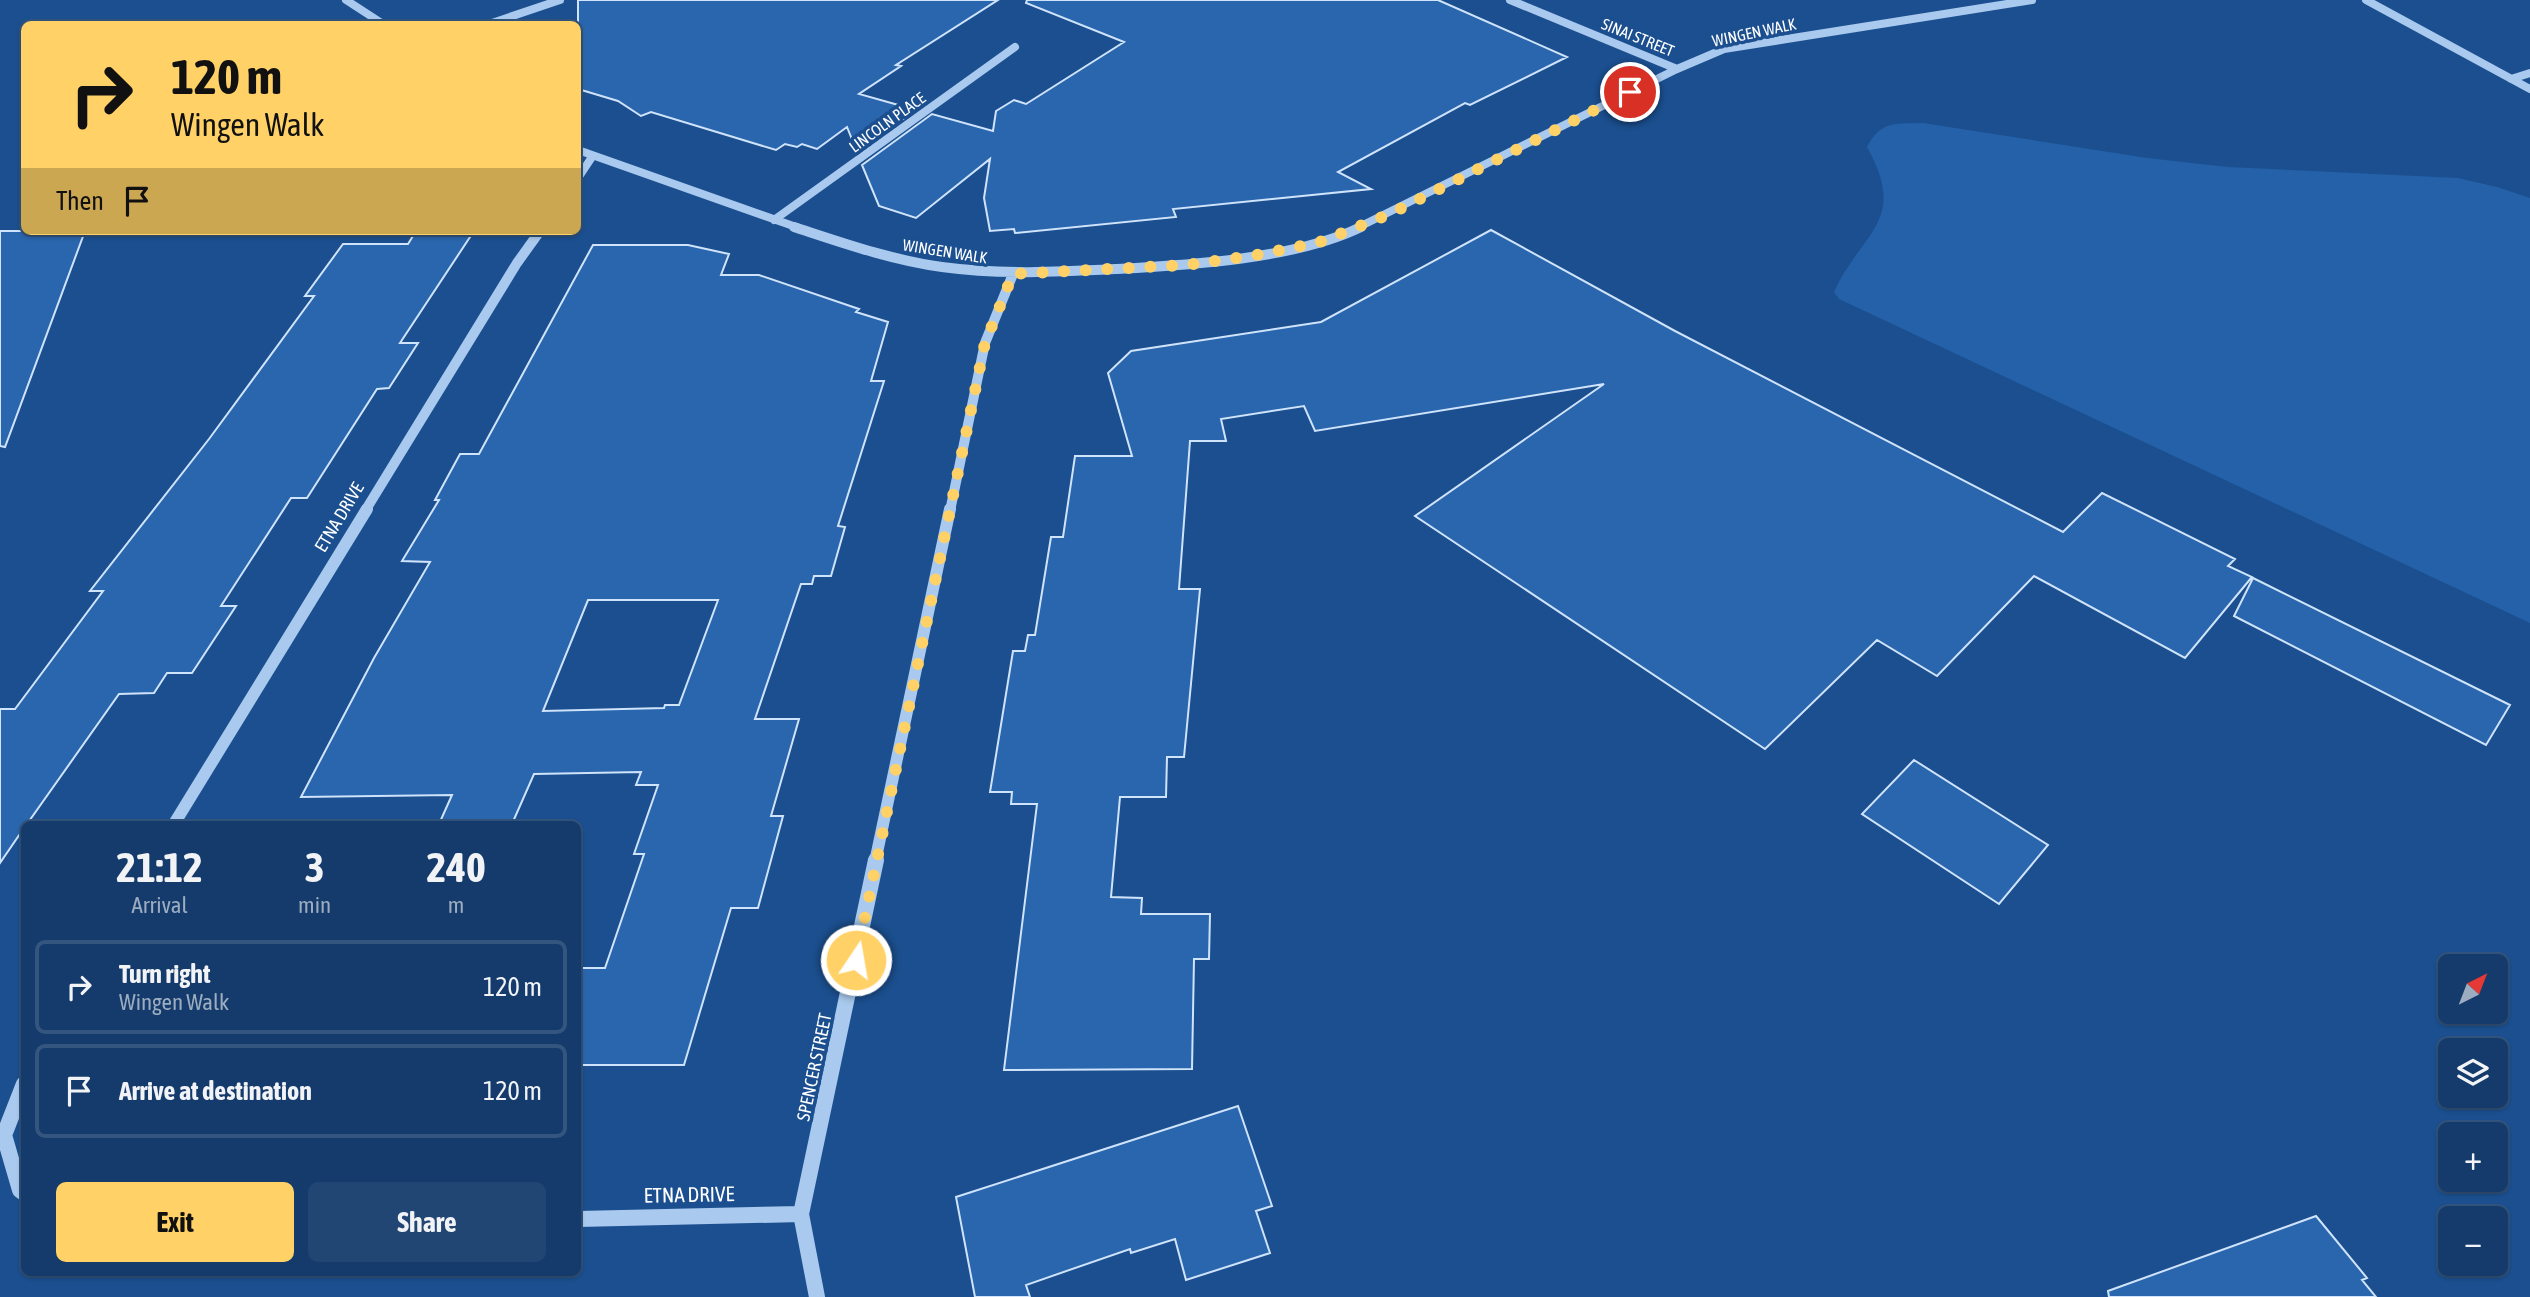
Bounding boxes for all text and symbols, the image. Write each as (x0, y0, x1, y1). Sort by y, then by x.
street label: SINAI STREET (1599, 14, 1677, 60)
street label: WINGEN WALK (1710, 14, 1798, 50)
text: 120 m (171, 48, 282, 104)
icon: right (56, 49, 147, 140)
pin (1600, 62, 1660, 122)
icon: arrive (1611, 73, 1649, 111)
street label: LINCOLN PLACE (845, 88, 929, 156)
text: Wingen Walk (171, 106, 324, 143)
icon: arrive (118, 182, 156, 220)
text: Then (56, 186, 104, 216)
street label: WINGEN WALK (902, 235, 989, 267)
street label: ETNA DRIVE (310, 478, 368, 556)
text: 21:12 (116, 843, 203, 891)
text: 3 (305, 843, 324, 891)
text: 240 (426, 843, 486, 891)
text: Arrival (131, 892, 188, 918)
text: min (298, 892, 331, 918)
text: m (448, 892, 464, 918)
position arrow (819, 923, 893, 997)
north arrow (2438, 954, 2508, 1024)
map controls (2438, 954, 2508, 1276)
text: Turn right (119, 959, 210, 989)
icon: right (60, 968, 98, 1006)
text: 120 m (483, 972, 542, 1002)
text: Wingen Walk (119, 989, 229, 1015)
street label: SPENCER STREET (792, 1011, 836, 1123)
button: layers (2438, 1038, 2508, 1108)
icon: arrive (60, 1072, 98, 1110)
text: Arrive at destination (119, 1076, 312, 1106)
text: 120 m (483, 1076, 542, 1106)
button: + (2438, 1122, 2508, 1192)
street label: ETNA DRIVE (644, 1181, 735, 1207)
button: Exit (56, 1182, 294, 1262)
button: Share (308, 1182, 546, 1262)
button: − (2438, 1206, 2508, 1276)

